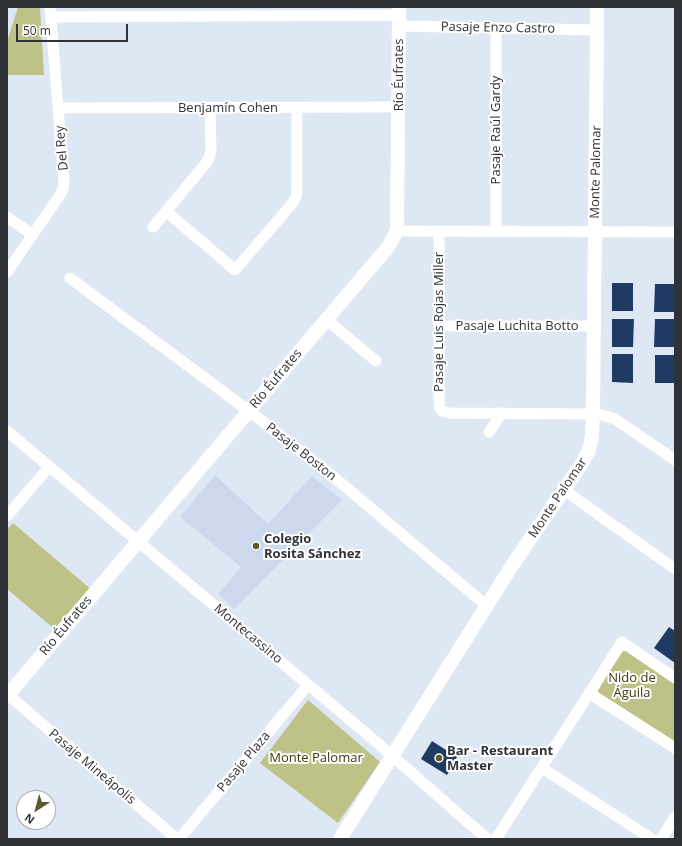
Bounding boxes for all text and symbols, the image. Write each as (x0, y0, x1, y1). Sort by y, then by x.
scale bar (18, 16, 130, 42)
street label: Pasaje Enzo Castro (441, 19, 555, 37)
text: 50 m (23, 22, 51, 39)
street label: Río Éufrates (391, 39, 407, 111)
street label: Pasaje Raúl Gardy (488, 76, 504, 184)
street label: Benjamín Cohen (178, 100, 278, 116)
street label: Del Rey (52, 125, 72, 171)
street label: Monte Palomar (587, 125, 605, 219)
street label: Pasaje Luis Rojas Miller (431, 252, 447, 392)
street label: Pasaje Luchita Botto (455, 318, 579, 334)
street label: Río Éufrates (247, 346, 305, 412)
street label: Pasaje Boston (263, 420, 339, 484)
street label: Monte Palomar (525, 455, 591, 541)
place label: Colegio Rosita Sánchez (264, 531, 361, 562)
marker: Colegio Rosita Sánchez (251, 541, 261, 551)
street label: Río Éufrates (37, 593, 95, 659)
street label: Montecassino (211, 601, 285, 667)
park label: Nido de Águila (608, 670, 656, 701)
street label: Pasaje Mineápolis (45, 726, 139, 808)
street label: Pasaje Plaza (214, 729, 274, 795)
place label: Bar - Restaurant Master (447, 743, 553, 774)
park label: Monte Palomar (269, 750, 363, 766)
marker: Bar - Restaurant Master (434, 753, 444, 763)
north arrow (16, 790, 56, 830)
text: N (21, 811, 37, 828)

